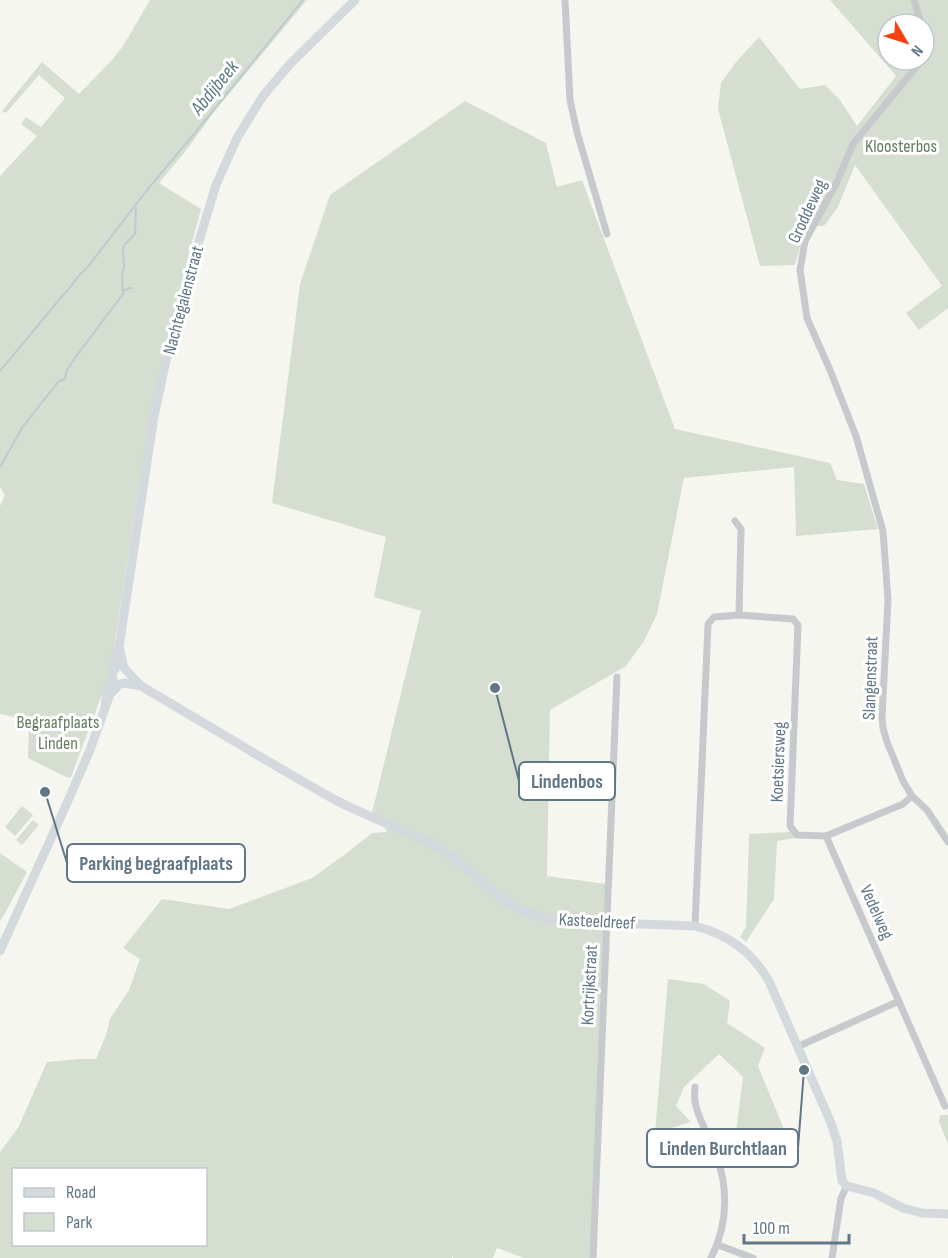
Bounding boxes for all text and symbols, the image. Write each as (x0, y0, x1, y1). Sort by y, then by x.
north arrow (876, 12, 936, 72)
text: N (906, 41, 927, 60)
water label: Abdijbeek (185, 55, 244, 121)
park label: Kloosterbos (865, 136, 937, 157)
street label: Groddeweg (784, 176, 831, 246)
street label: Nachtegalenstraat (159, 243, 208, 357)
street label: Slangenstraat (859, 635, 882, 720)
park label: Begraafplaats Linden (17, 712, 99, 754)
street label: Koetsiersweg (767, 721, 790, 803)
callout: Lindenbos (519, 762, 615, 800)
text: Lindenbos (531, 770, 603, 794)
callout: Parking begraafplaats (67, 844, 245, 882)
text: Parking begraafplaats (79, 852, 233, 876)
street label: Vedelweg (855, 882, 898, 943)
street label: Kasteeldreef (558, 909, 637, 934)
street label: Kortrijkstraat (577, 944, 602, 1026)
callout: Linden Burchtlaan (647, 1129, 798, 1167)
text: Linden Burchtlaan (659, 1137, 787, 1161)
legend (12, 1168, 207, 1246)
text: Road (66, 1182, 96, 1203)
scale bar (744, 1207, 849, 1245)
text: Park (66, 1212, 92, 1233)
text: 100 m (753, 1218, 790, 1239)

